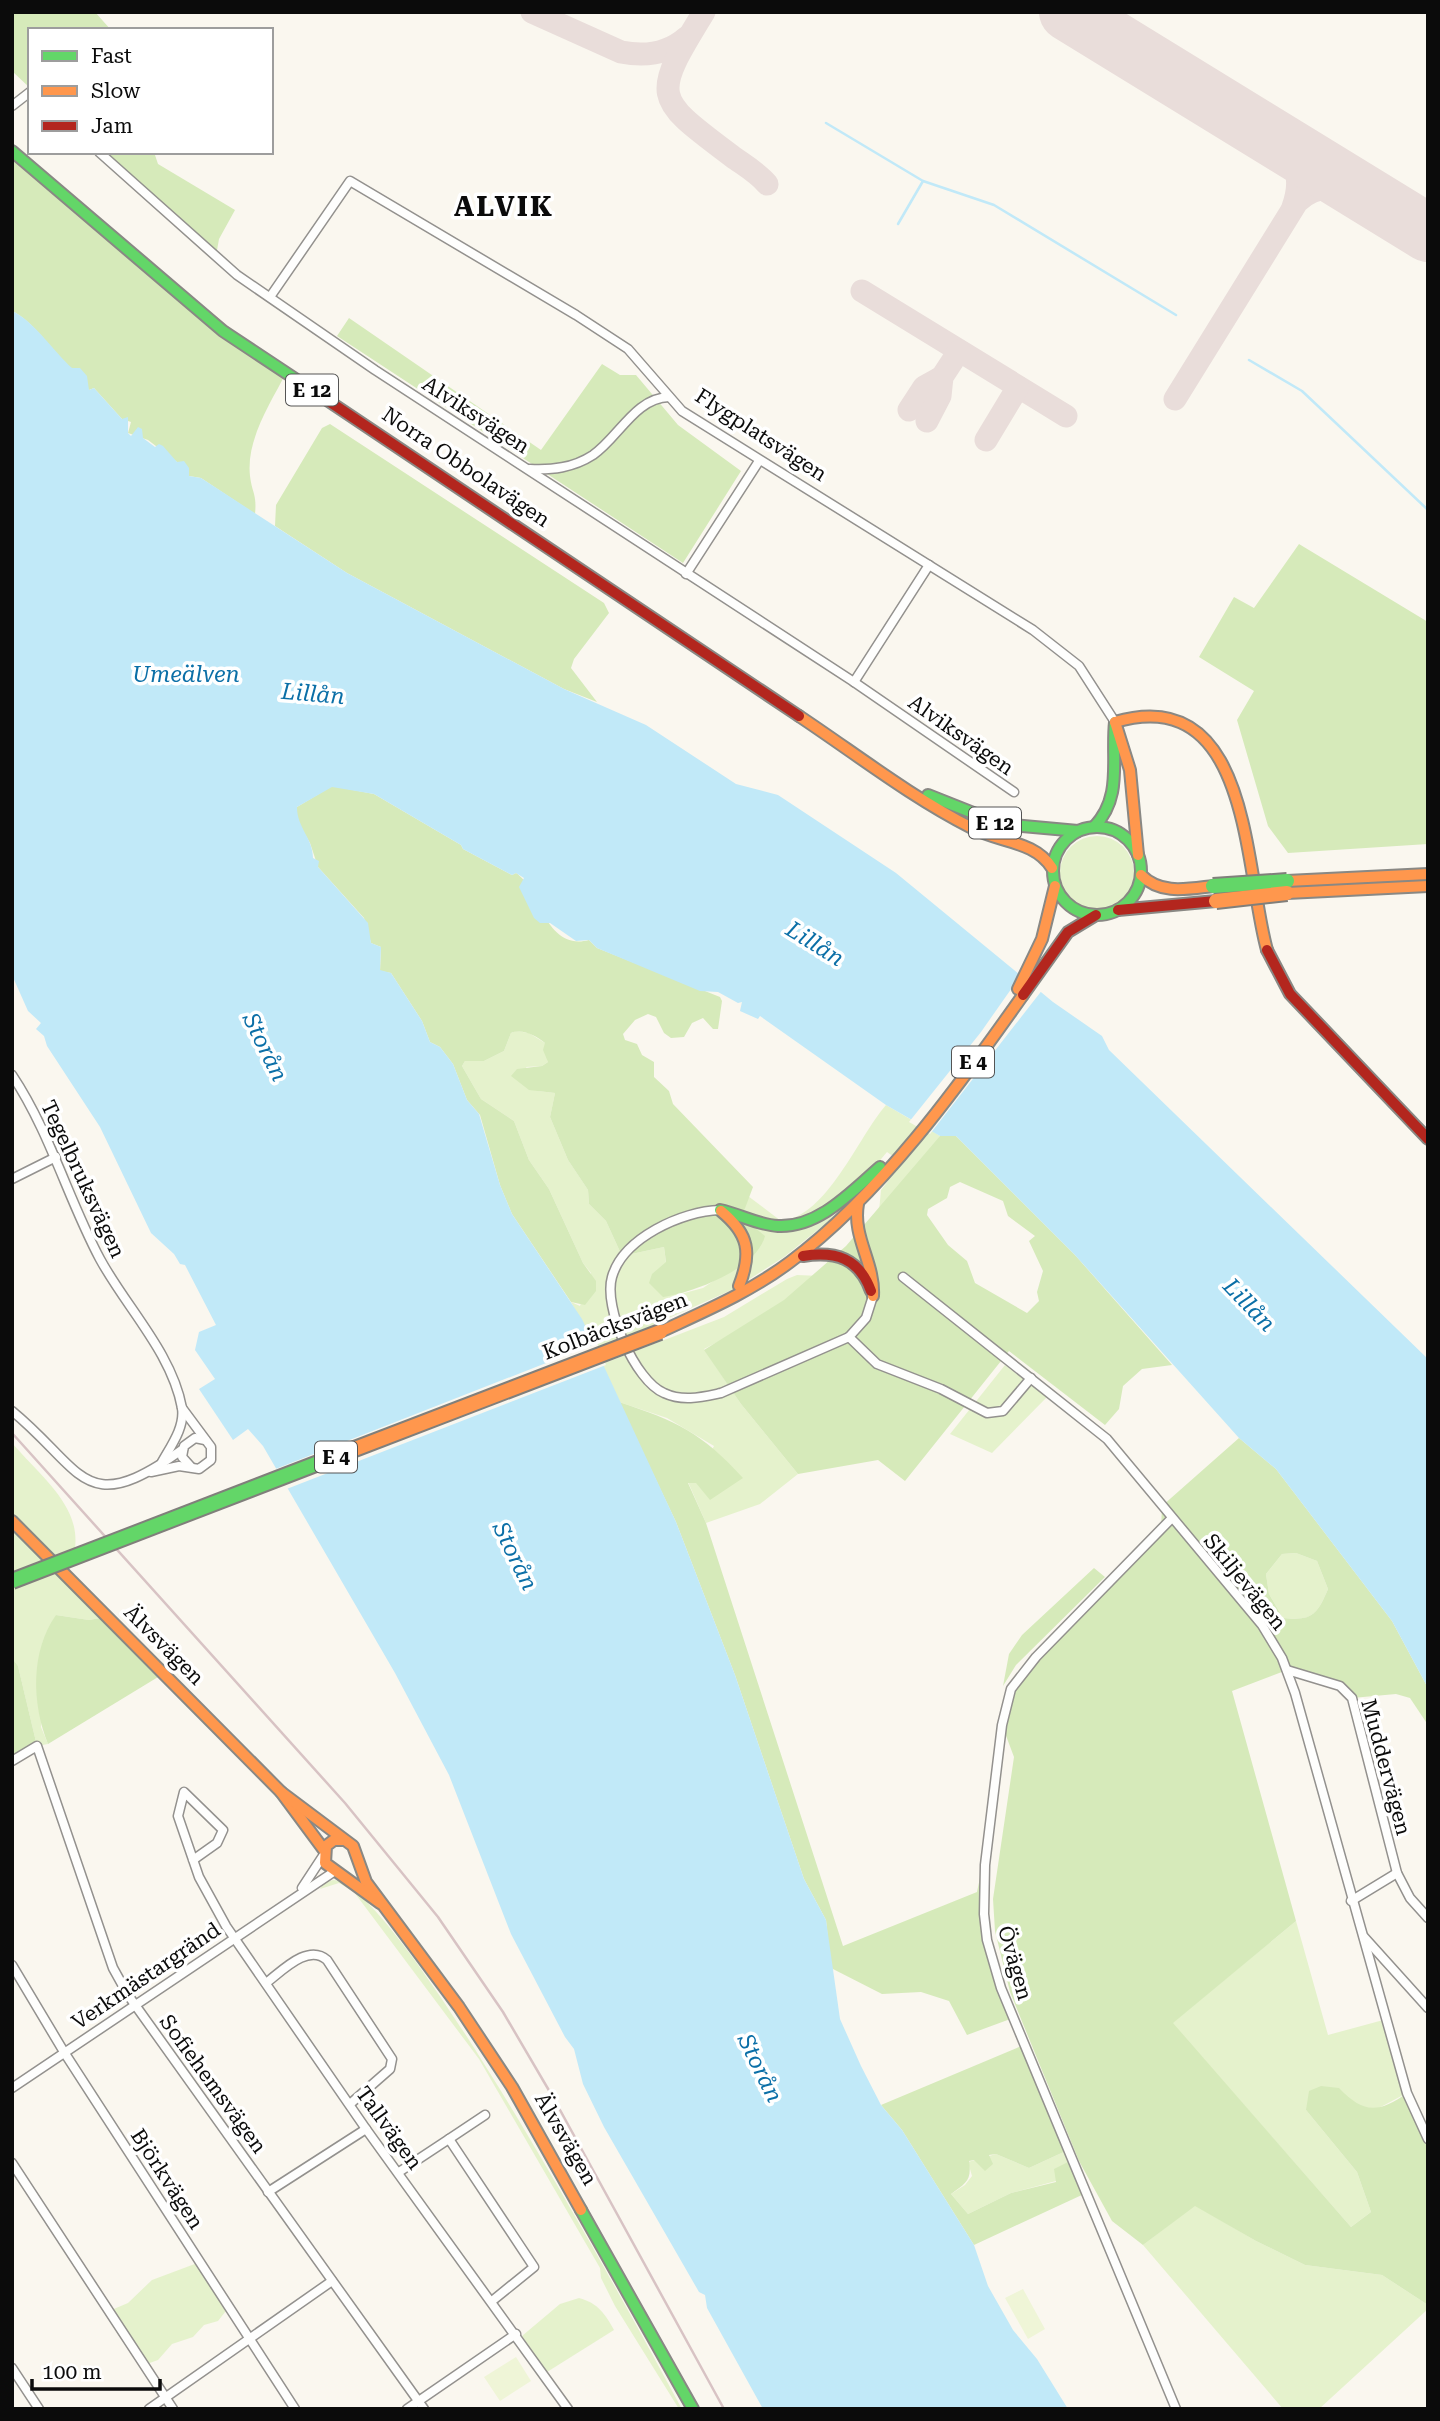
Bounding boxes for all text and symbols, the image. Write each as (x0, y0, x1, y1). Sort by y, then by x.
legend (28, 28, 273, 154)
text: Fast (91, 44, 132, 68)
text: Slow (91, 79, 141, 103)
text: Jam (91, 114, 133, 138)
district label: ALVIK (454, 190, 554, 223)
street label: Alviksvägen (418, 371, 534, 459)
road number: E 12 (286, 374, 338, 406)
street label: Flygplatsvägen (691, 384, 832, 487)
street label: Norra Obbolavägen (378, 402, 555, 532)
water label: Umeälven (132, 661, 240, 688)
water label: Lillån (279, 678, 346, 710)
street label: Alviksvägen (904, 690, 1019, 780)
road number: E 12 (969, 808, 1021, 838)
water label: Lillån (780, 915, 849, 972)
water label: Storån (236, 1008, 293, 1086)
road number: E 4 (952, 1046, 994, 1078)
street label: Tegelbruksvägen (36, 1096, 130, 1262)
water label: Lillån (1217, 1272, 1281, 1337)
street label: Kolbäcksvägen (539, 1287, 691, 1365)
road number: E 4 (315, 1442, 357, 1472)
water label: Storån (486, 1517, 543, 1595)
street label: Skiljevägen (1199, 1529, 1291, 1635)
street label: Älvsvägen (119, 1600, 209, 1690)
street label: Muddervägen (1356, 1696, 1416, 1838)
street label: Verkmästargränd (67, 1917, 225, 2035)
street label: Övägen (993, 1923, 1038, 2003)
street label: Sofiehemsvägen (155, 2010, 272, 2158)
water label: Storån (731, 2029, 788, 2107)
street label: Tallvägen (351, 2082, 427, 2175)
street label: Älvsvägen (530, 2088, 602, 2190)
street label: Björkvägen (126, 2124, 208, 2234)
scale bar (32, 2348, 159, 2392)
text: 100 m (42, 2360, 102, 2384)

